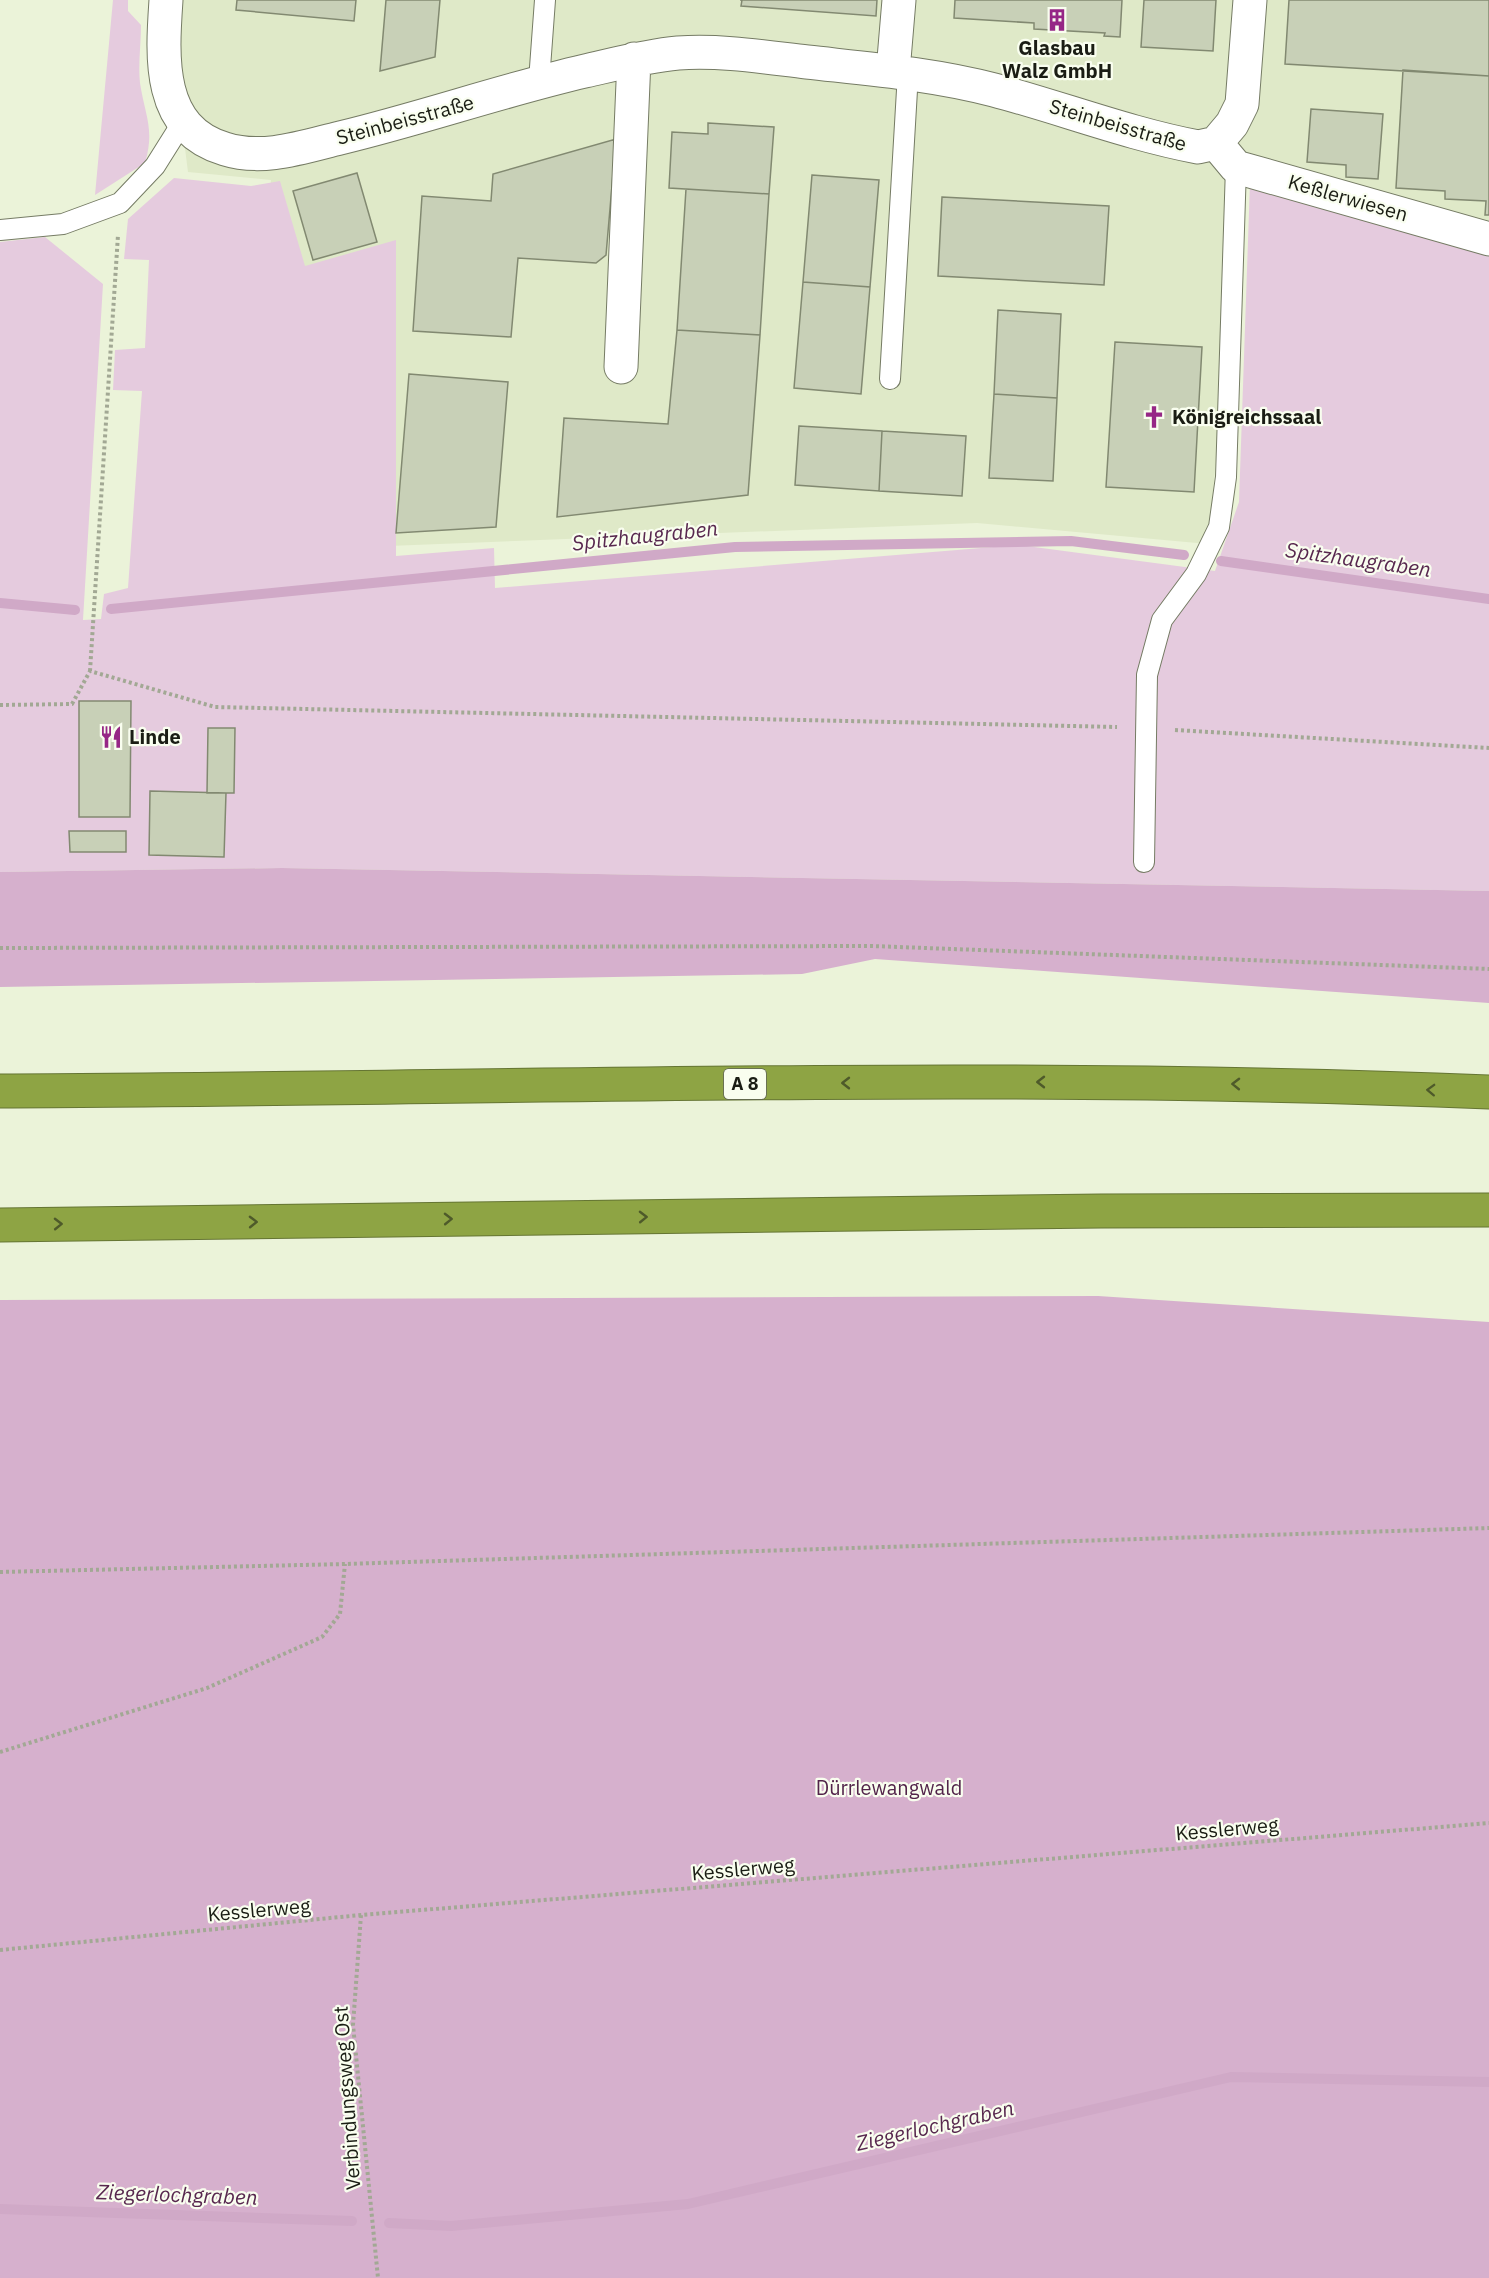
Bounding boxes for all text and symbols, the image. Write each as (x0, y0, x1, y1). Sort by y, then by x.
building icon: Glasbau Walz GmbH (1044, 7, 1070, 33)
place label: Glasbau Walz GmbH (1002, 34, 1112, 84)
street label: Steinbeisstraße (333, 88, 477, 151)
street label: Steinbeisstraße (1046, 92, 1190, 157)
street label: Keßlerwiesen (1285, 168, 1411, 227)
place label: Königreichssaal (1172, 403, 1321, 430)
church icon: Königreichssaal (1141, 404, 1167, 430)
water label: Spitzhaugraben (570, 513, 719, 557)
water label: Spitzhaugraben (1284, 535, 1433, 583)
place label: Linde (129, 723, 181, 750)
restaurant icon: Linde (98, 724, 124, 750)
road number: A 8 (724, 1069, 766, 1099)
one-way arrow (1036, 1076, 1045, 1088)
one-way arrow (841, 1077, 850, 1089)
one-way arrow (1231, 1078, 1240, 1090)
one-way arrow (1426, 1083, 1435, 1096)
one-way arrow (639, 1211, 648, 1223)
one-way arrow (444, 1213, 453, 1226)
one-way arrow (249, 1216, 258, 1228)
one-way arrow (54, 1218, 63, 1230)
park label: Dürrlewangwald (816, 1774, 962, 1801)
street label: Kesslerweg (1174, 1811, 1280, 1846)
street label: Kesslerweg (690, 1851, 796, 1886)
street label: Kesslerweg (206, 1892, 312, 1927)
street label: Verbindungsweg Ost (327, 2005, 366, 2191)
water label: Ziegerlochgraben (852, 2093, 1017, 2157)
water label: Ziegerlochgraben (95, 2177, 258, 2211)

